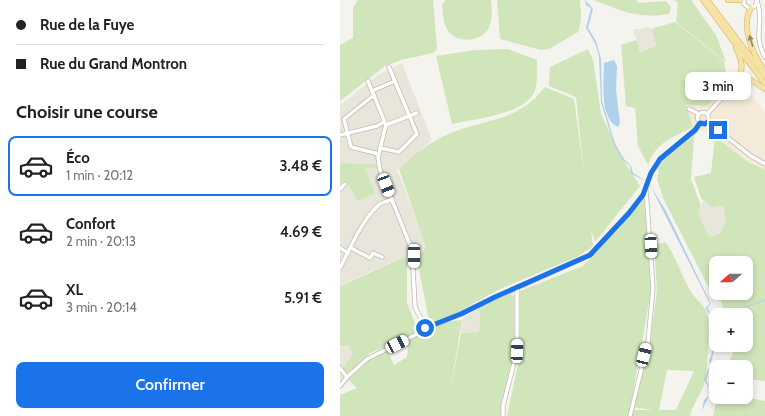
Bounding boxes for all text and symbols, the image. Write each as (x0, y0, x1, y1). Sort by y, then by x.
text: Rue de la Fuye (40, 16, 134, 34)
one-way arrow (747, 34, 753, 46)
text: Rue du Grand Montron (40, 55, 187, 73)
callout: 3 min (685, 72, 751, 100)
text: 3 min (702, 78, 734, 94)
text: Choisir une course (16, 101, 158, 123)
route end (709, 121, 727, 139)
icon: car (18, 148, 54, 184)
text: Éco (66, 149, 90, 167)
text: 3.48 € (279, 157, 322, 175)
text: 1 min · 20:12 (66, 167, 133, 183)
car (376, 172, 396, 198)
icon: car (18, 214, 54, 250)
text: Confort (66, 215, 115, 233)
text: 4.69 € (280, 223, 322, 241)
text: 2 min · 20:13 (66, 233, 136, 249)
car (644, 234, 658, 258)
car (408, 244, 420, 268)
north arrow (709, 256, 753, 300)
map controls (709, 256, 753, 404)
icon: car (18, 280, 54, 316)
text: XL (66, 281, 83, 299)
text: 5.91 € (284, 289, 322, 307)
text: 3 min · 20:14 (66, 299, 137, 315)
button: + (709, 308, 753, 352)
route start (416, 319, 434, 337)
car (384, 333, 410, 355)
car (511, 339, 523, 363)
car (635, 342, 653, 368)
button: − (709, 360, 753, 404)
button: Confirmer (16, 362, 324, 408)

